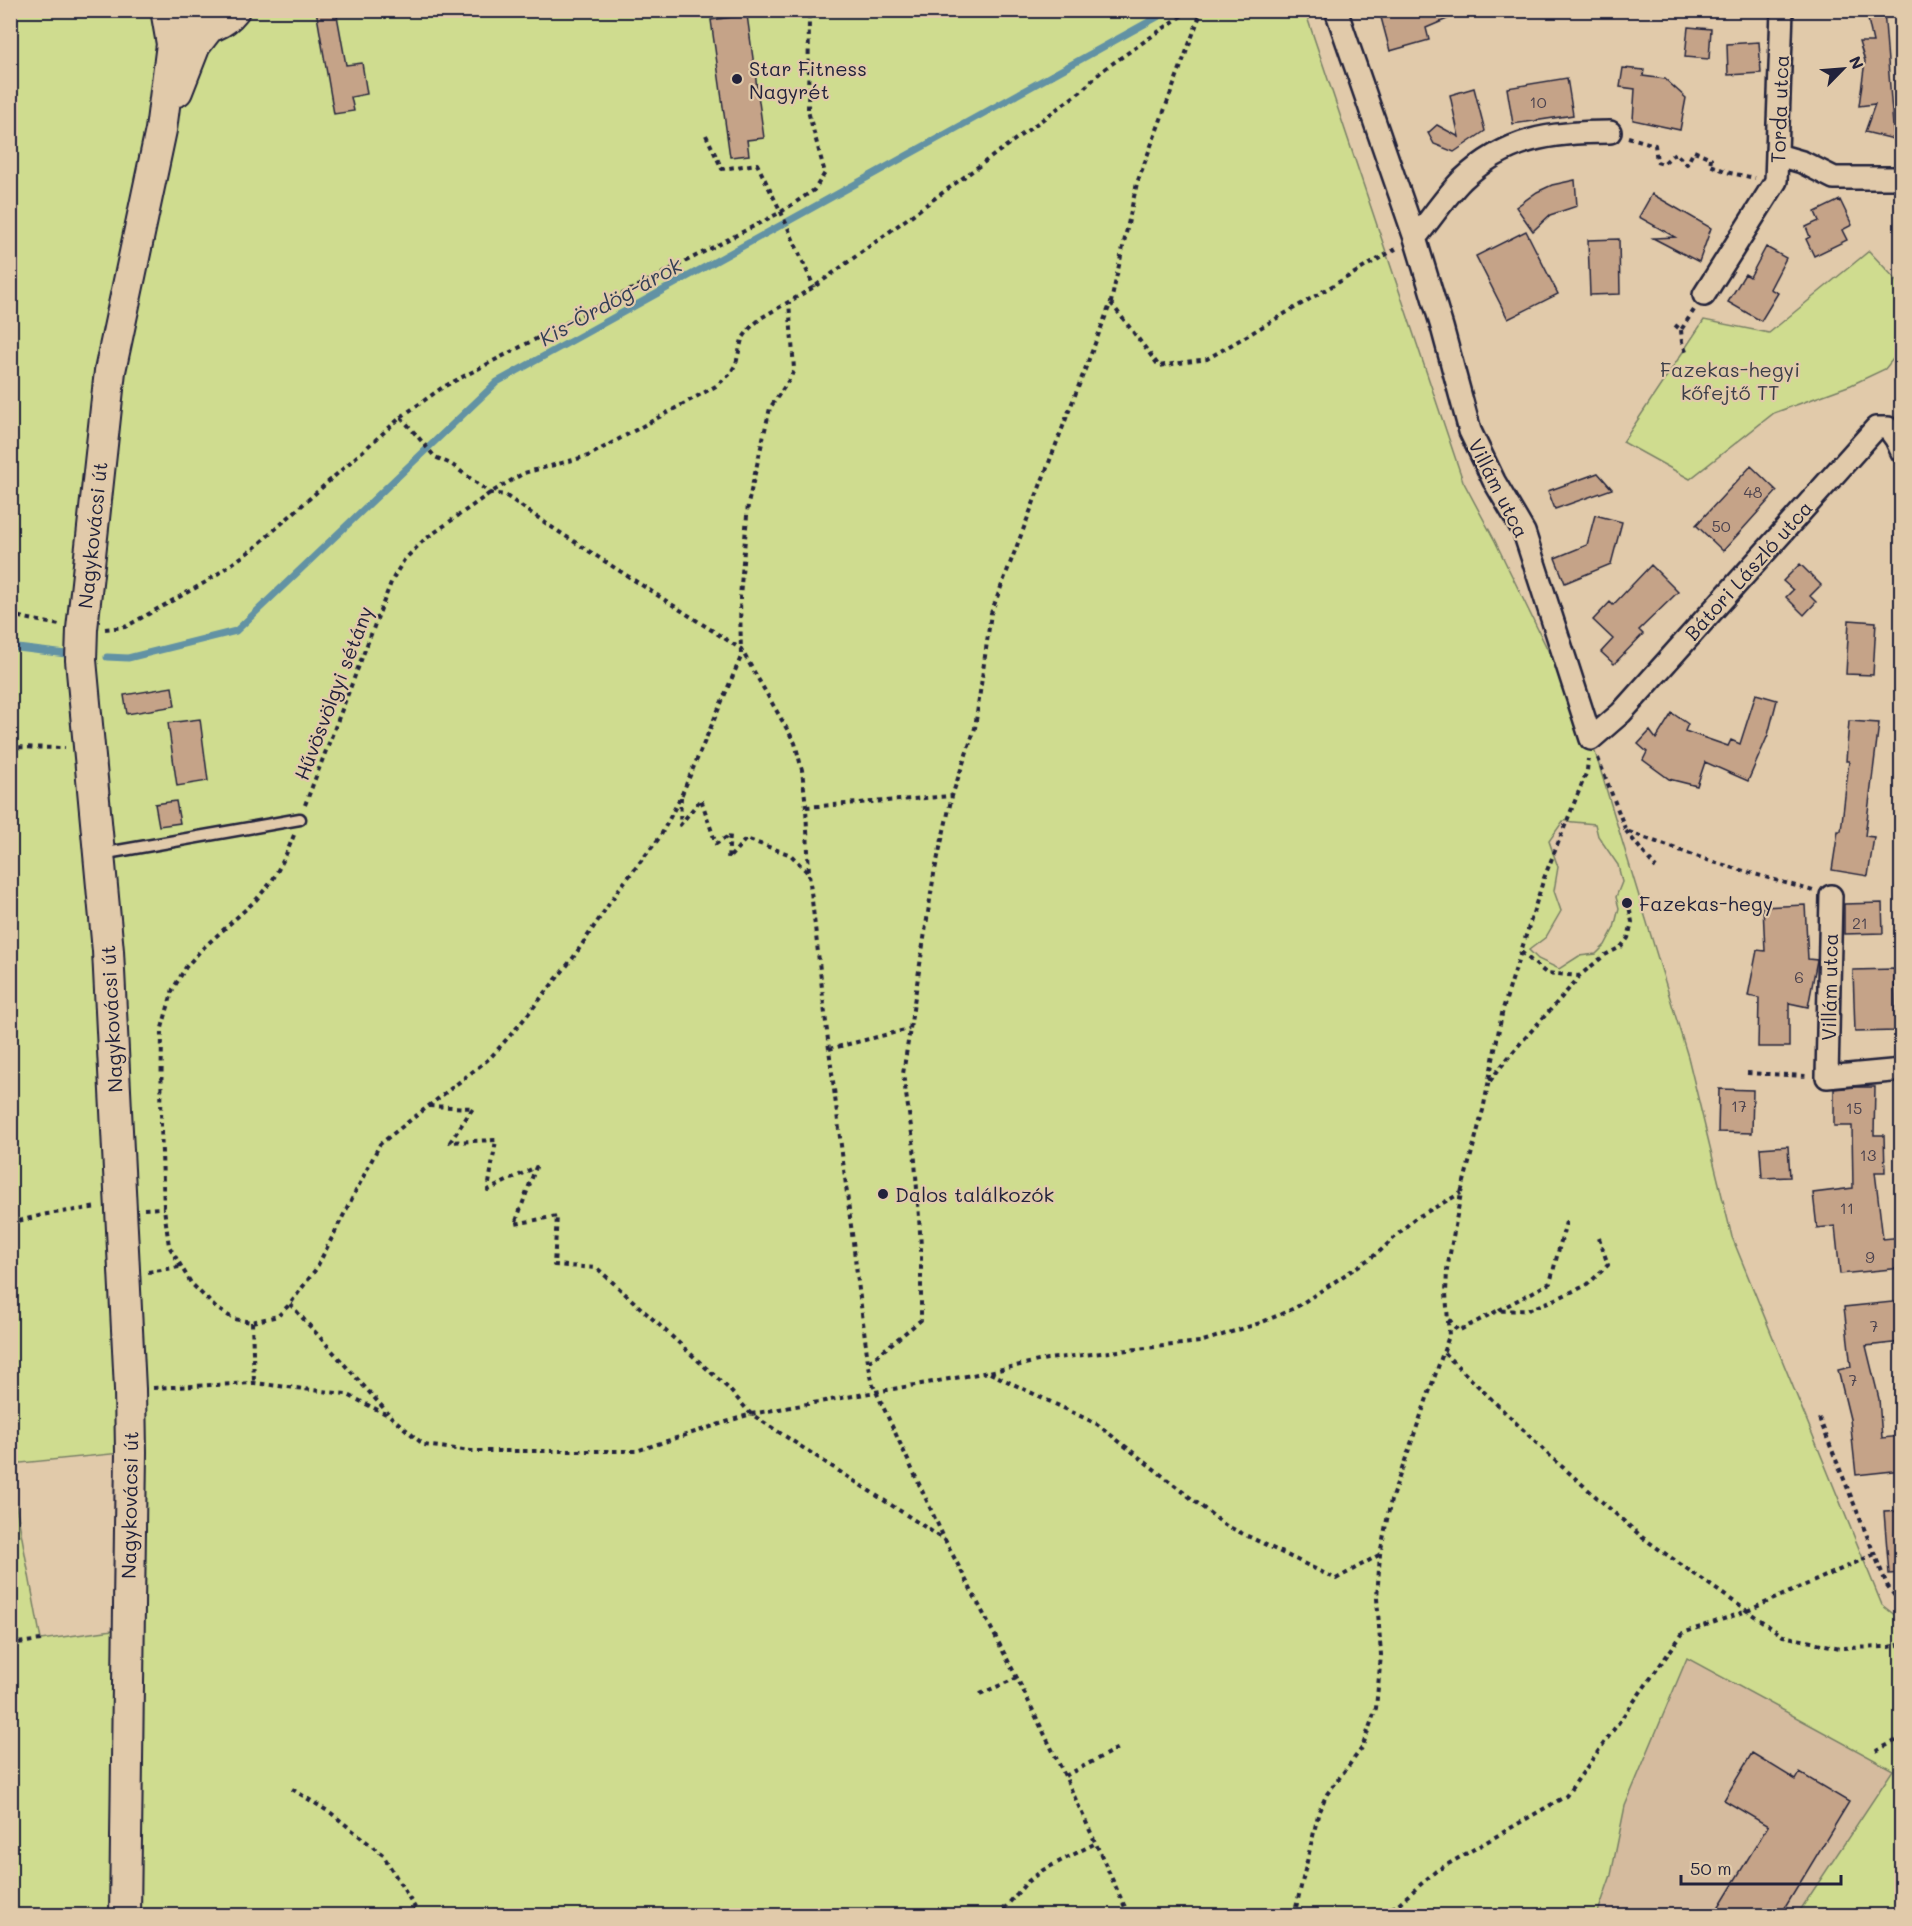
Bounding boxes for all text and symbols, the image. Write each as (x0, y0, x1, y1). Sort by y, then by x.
north arrow (1813, 39, 1873, 99)
text: N (1845, 53, 1869, 72)
street label: Torda utca (1764, 54, 1794, 164)
place label: Star Fitness Nagyrét (749, 55, 867, 104)
marker: Star Fitness Nagyrét (730, 72, 744, 86)
house number: 10 (1529, 91, 1547, 112)
water label: Kis-Ördög-árok (534, 250, 687, 351)
park label: Fazekas-hegyi kőfejtő TT (1660, 356, 1800, 405)
street label: Villám utca (1463, 434, 1535, 542)
street label: Nagykovácsi út (71, 460, 113, 610)
house number: 48 (1743, 481, 1763, 502)
street label: Bátori László utca (1678, 495, 1818, 645)
house number: 50 (1711, 515, 1731, 536)
street label: Hűvösvölgyi sétány (288, 602, 378, 784)
place label: Fazekas-hegy (1639, 890, 1773, 916)
marker: Fazekas-hegy (1620, 896, 1634, 910)
house number: 21 (1852, 912, 1868, 933)
street label: Villám utca (1815, 933, 1843, 1041)
street label: Nagykovácsi út (94, 945, 128, 1093)
house number: 6 (1794, 966, 1804, 987)
house number: 17 (1731, 1095, 1747, 1116)
house number: 15 (1846, 1097, 1862, 1118)
house number: 13 (1860, 1144, 1876, 1165)
place label: Dalos találkozók (895, 1181, 1054, 1207)
marker: Dalos találkozók (876, 1187, 890, 1201)
house number: 11 (1840, 1197, 1854, 1218)
house number: 9 (1865, 1246, 1875, 1267)
house number: 7 (1870, 1315, 1879, 1336)
house number: 7 (1849, 1369, 1858, 1390)
street label: Nagykovácsi út (115, 1431, 143, 1579)
scale bar (1681, 1848, 1842, 1886)
text: 50 m (1690, 1856, 1732, 1880)

